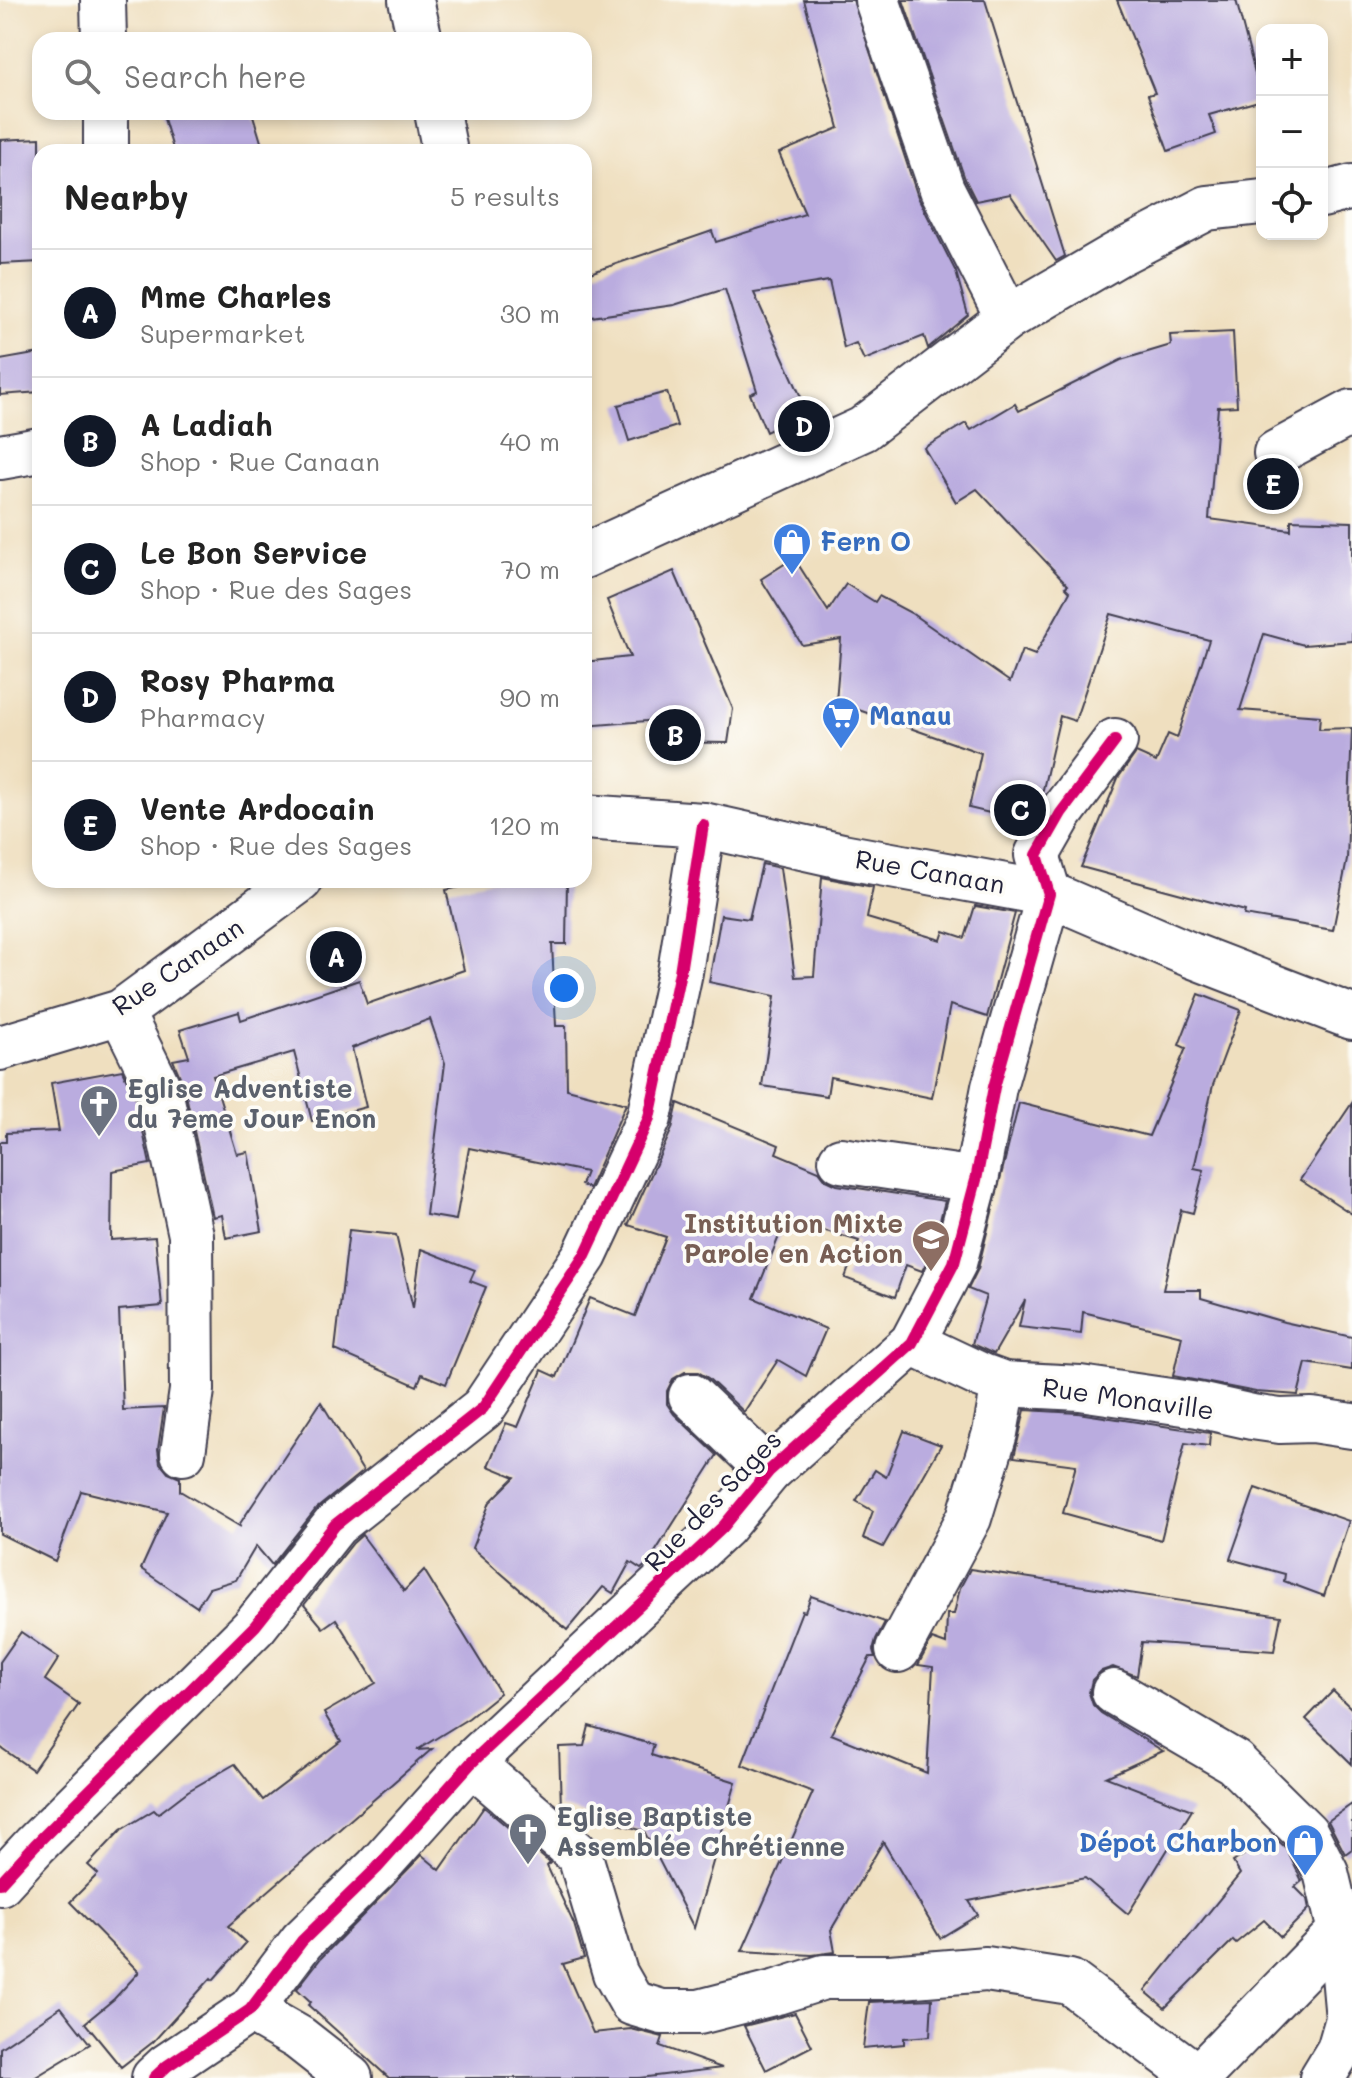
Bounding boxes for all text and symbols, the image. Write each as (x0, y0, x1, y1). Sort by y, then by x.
map controls (1256, 24, 1328, 240)
button: + (1256, 24, 1328, 96)
search box (32, 32, 592, 120)
icon: search (60, 54, 104, 98)
text: Search here (124, 56, 307, 96)
button: − (1256, 96, 1328, 168)
button: locate (1256, 168, 1328, 240)
text: Nearby (64, 174, 189, 219)
text: 5 results (450, 179, 560, 213)
text: Mme Charles (140, 276, 332, 316)
text: A (81, 296, 99, 330)
text: 30 m (500, 296, 560, 330)
text: Supermarket (140, 316, 305, 350)
pin: D (778, 396, 830, 456)
text: A Ladiah (140, 404, 273, 444)
text: B (81, 424, 99, 458)
text: 40 m (500, 424, 560, 458)
text: Shop · Rue Canaan (140, 444, 380, 478)
pin: E (1247, 454, 1299, 514)
shop icon: Fern O (771, 521, 813, 576)
place label: Fern O (820, 524, 911, 558)
text: Le Bon Service (140, 532, 367, 572)
text: C (80, 552, 100, 586)
text: 70 m (500, 552, 560, 586)
text: Shop · Rue des Sages (140, 572, 412, 606)
text: Rosy Pharma (140, 660, 335, 700)
text: D (81, 680, 99, 714)
text: 90 m (500, 680, 560, 714)
supermarket icon: Manau (820, 695, 862, 750)
place label: Manau (869, 698, 952, 732)
text: Pharmacy (140, 700, 266, 734)
pin: B (649, 705, 701, 765)
pin: C (994, 780, 1046, 840)
text: Vente Ardocain (140, 788, 374, 828)
text: E (82, 808, 98, 842)
text: 120 m (489, 808, 560, 842)
text: Shop · Rue des Sages (140, 828, 412, 862)
street label: Rue Canaan (853, 841, 1008, 901)
street label: Rue Canaan (105, 910, 250, 1023)
pin: A (310, 927, 362, 987)
your location (544, 968, 584, 1008)
place label: Eglise Adventiste du 7eme Jour Enon (127, 1071, 376, 1135)
church icon: Eglise Adventiste du 7eme Jour Enon (78, 1083, 120, 1138)
place label: Institution Mixte Parole en Action (684, 1206, 903, 1270)
school or university icon: Institution Mixte Parole en Action (910, 1218, 952, 1273)
street label: Rue Monaville (1040, 1369, 1216, 1427)
street label: Rue des Sages (636, 1423, 788, 1578)
place label: Eglise Baptiste Assemblée Chrétienne (556, 1799, 845, 1863)
church icon: Eglise Baptiste Assemblée Chrétienne (507, 1811, 549, 1866)
shop icon: Dépot Charbon (1284, 1822, 1326, 1877)
place label: Dépot Charbon (1079, 1825, 1277, 1859)

